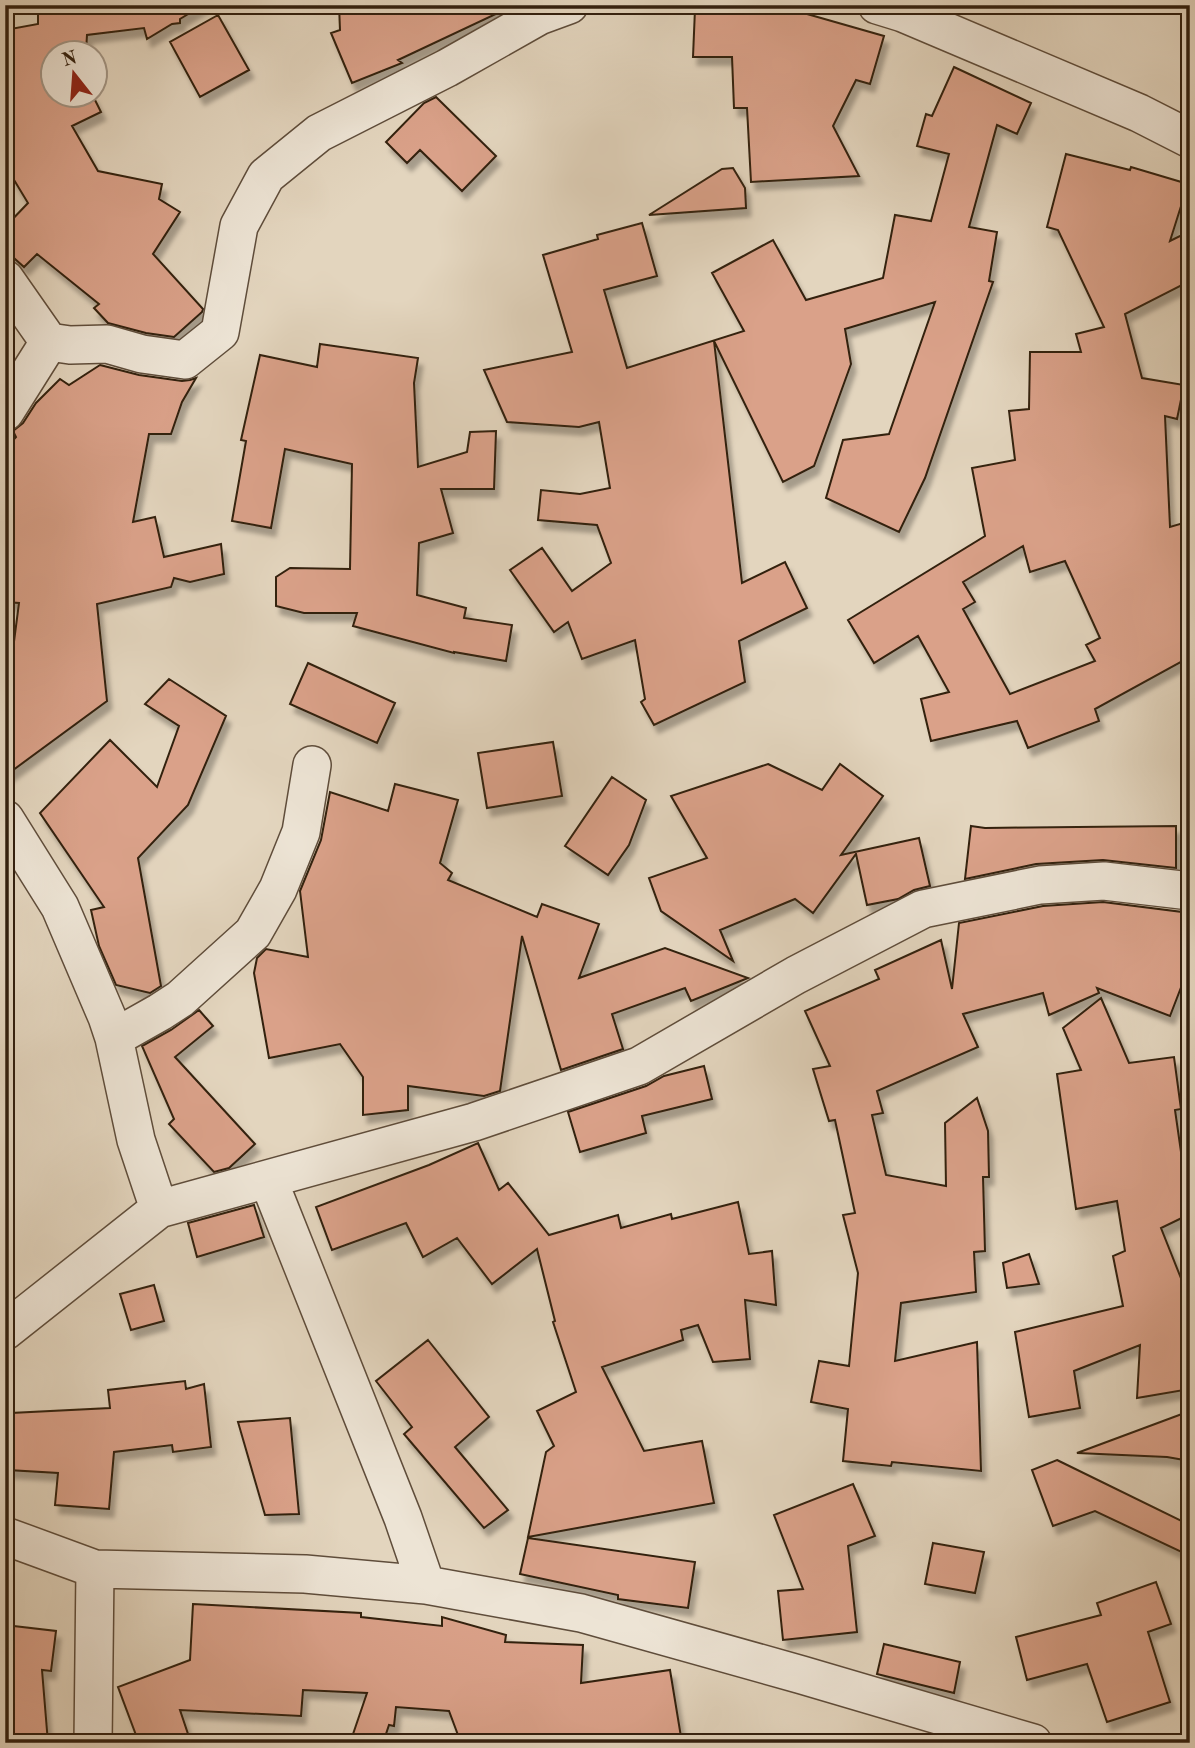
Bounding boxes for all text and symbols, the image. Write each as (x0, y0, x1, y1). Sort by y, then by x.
north arrow (38, 38, 108, 108)
text: N (60, 49, 80, 71)

